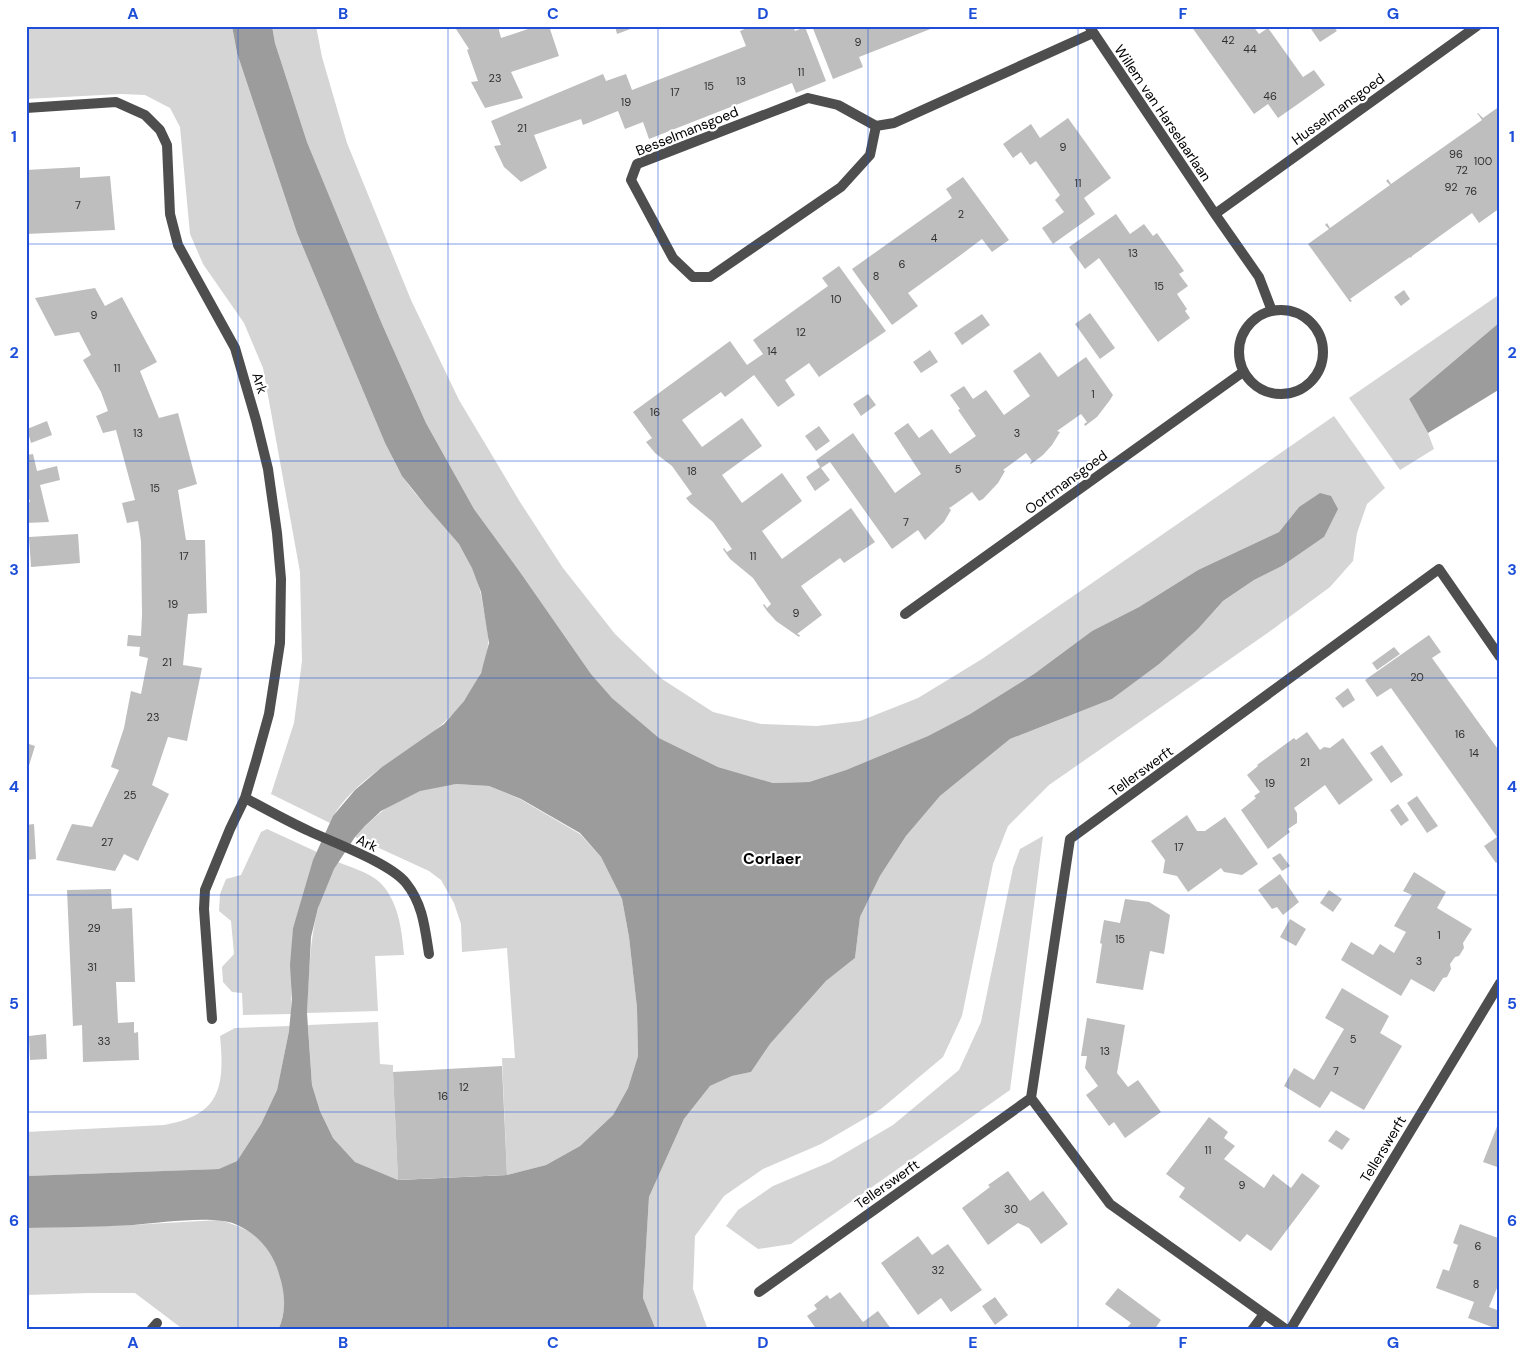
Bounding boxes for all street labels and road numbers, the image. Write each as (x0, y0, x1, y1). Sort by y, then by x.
street label: Willem van Harselaarlaan (1111, 41, 1215, 185)
street label: Husselmansgoed (1288, 69, 1388, 149)
street label: Besselmansgoed (633, 102, 741, 160)
street label: Ark (248, 370, 272, 396)
street label: Oortmansgoed (1021, 446, 1111, 518)
street label: Tellerswerft (1106, 742, 1176, 800)
street label: Ark (353, 830, 381, 856)
street label: Tellerswerft (1356, 1112, 1410, 1186)
street label: Tellerswerft (851, 1155, 923, 1213)

